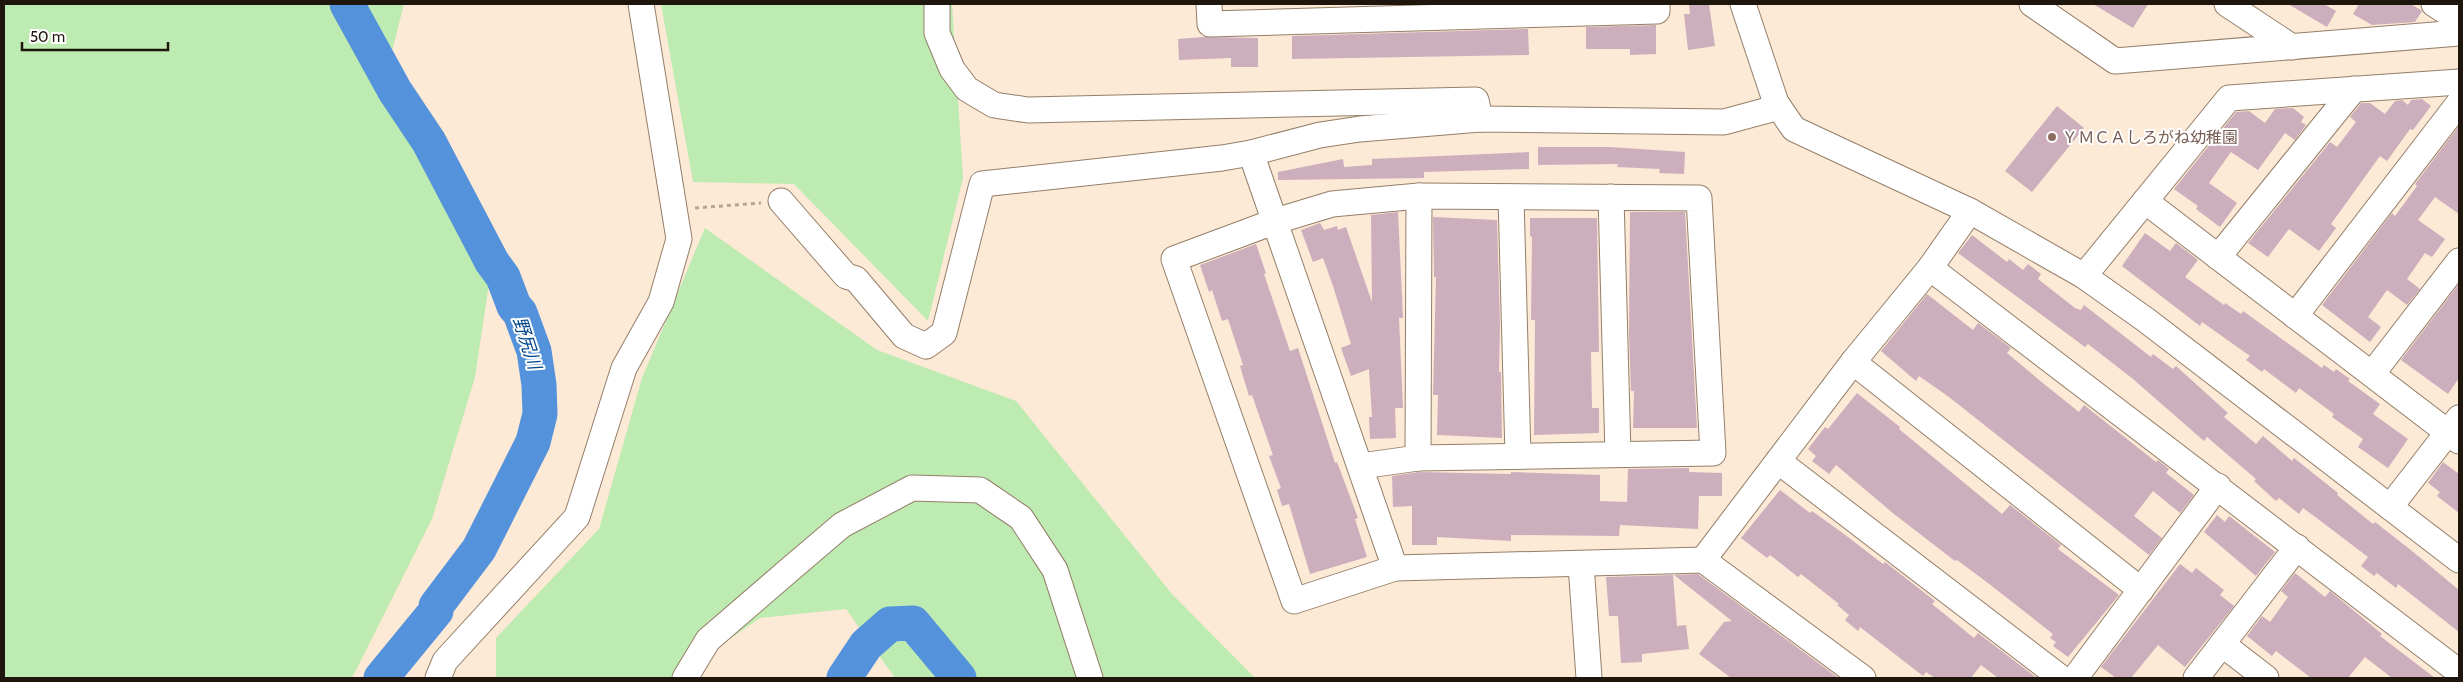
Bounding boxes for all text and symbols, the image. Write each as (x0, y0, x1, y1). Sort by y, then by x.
scale bar (22, 20, 169, 52)
text: 50 m (30, 28, 65, 46)
place label: ＹＭＣＡしろがね幼稚園 (2062, 128, 2238, 147)
marker: ＹＭＣＡしろがね幼稚園 (2046, 131, 2058, 143)
water label: 野尻川 (508, 314, 546, 374)

